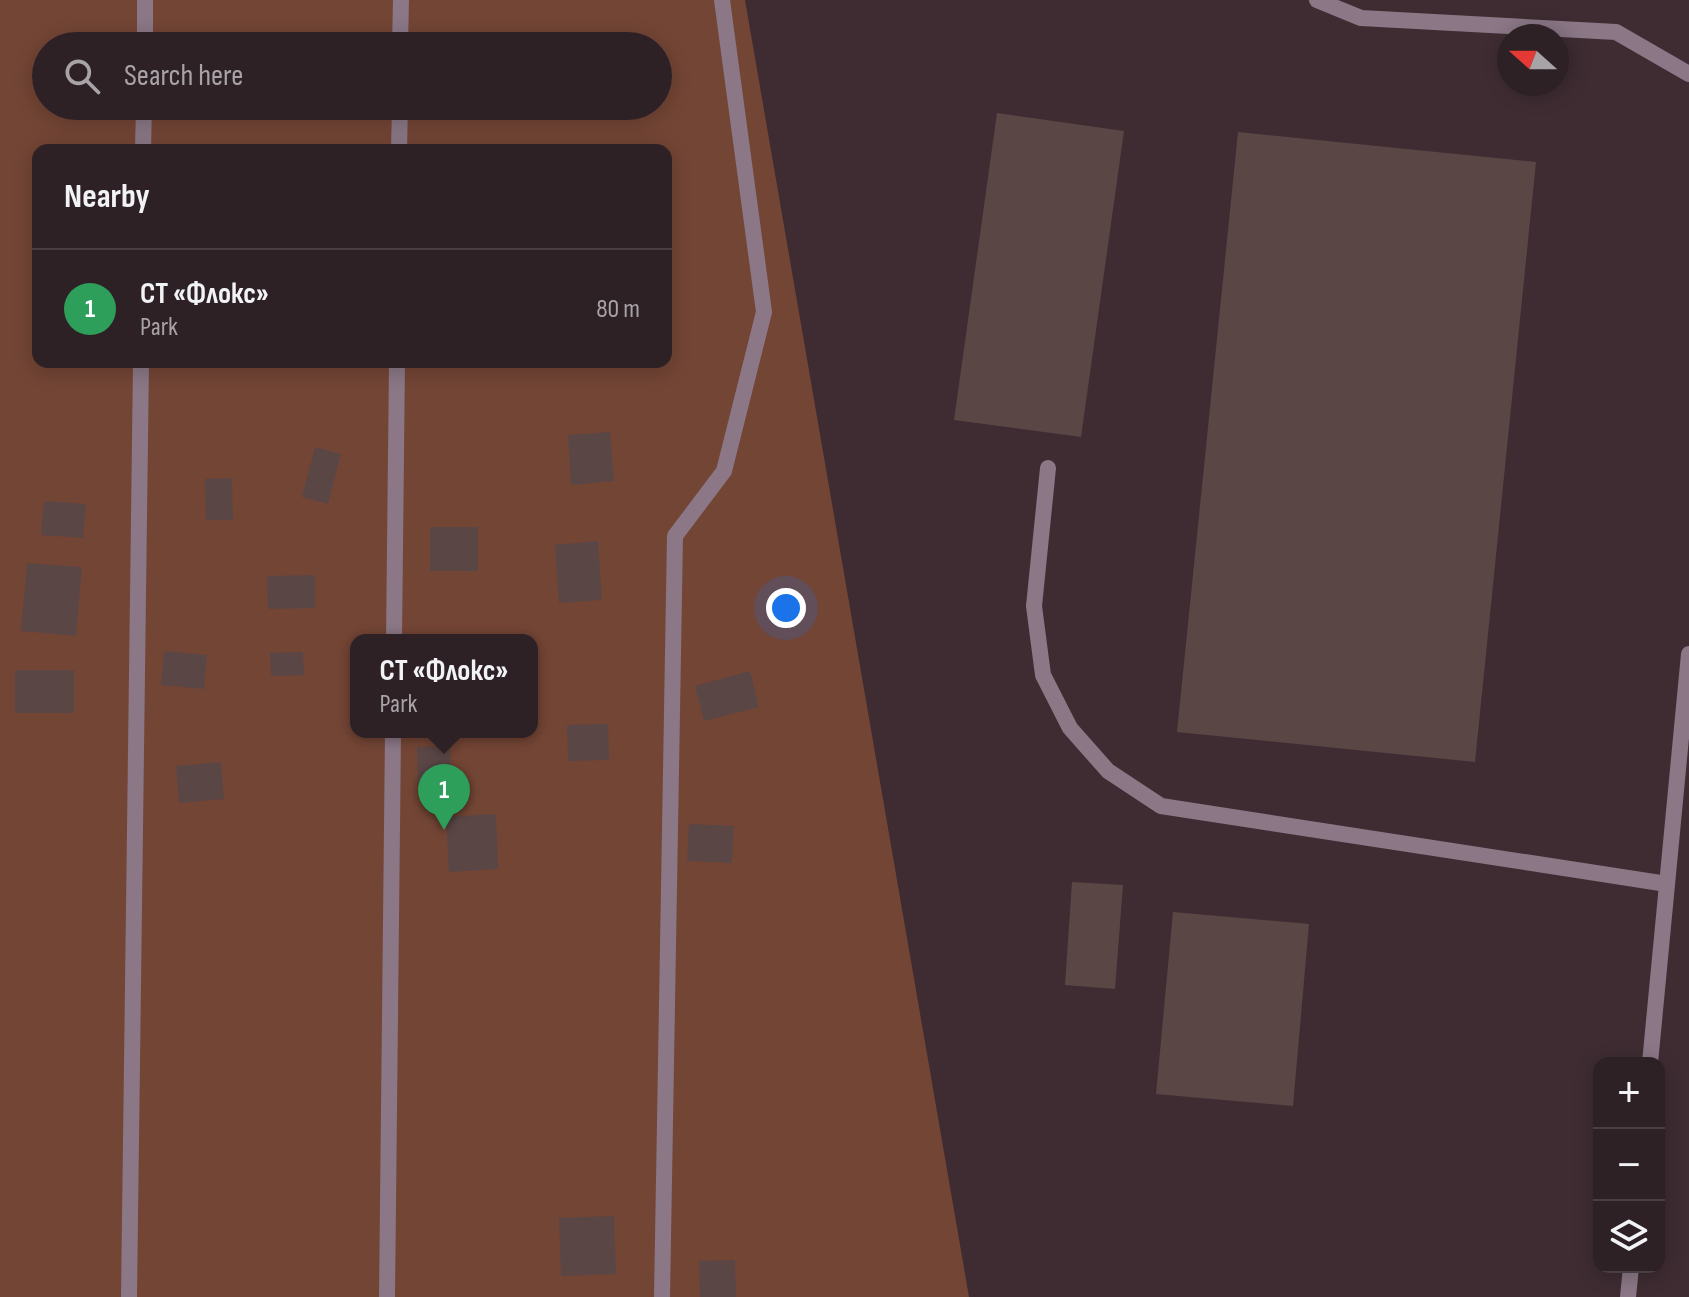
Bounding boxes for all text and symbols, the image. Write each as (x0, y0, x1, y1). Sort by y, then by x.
north arrow (1497, 24, 1569, 96)
search box (32, 32, 672, 120)
icon: search (60, 54, 104, 98)
text: Search here (124, 58, 243, 94)
text: Nearby (64, 176, 150, 217)
text: СТ «Флокс» (140, 276, 269, 312)
text: 1 (85, 294, 95, 325)
text: 80 m (596, 294, 640, 325)
text: Park (140, 312, 178, 343)
your location (766, 588, 806, 628)
popup (350, 634, 538, 738)
text: СТ «Флокс» (379, 653, 509, 689)
text: Park (379, 689, 418, 720)
pin: 1 (418, 764, 470, 830)
map controls (1593, 1057, 1665, 1273)
button: + (1593, 1057, 1665, 1129)
button: − (1593, 1129, 1665, 1201)
button: layers (1593, 1201, 1665, 1273)

